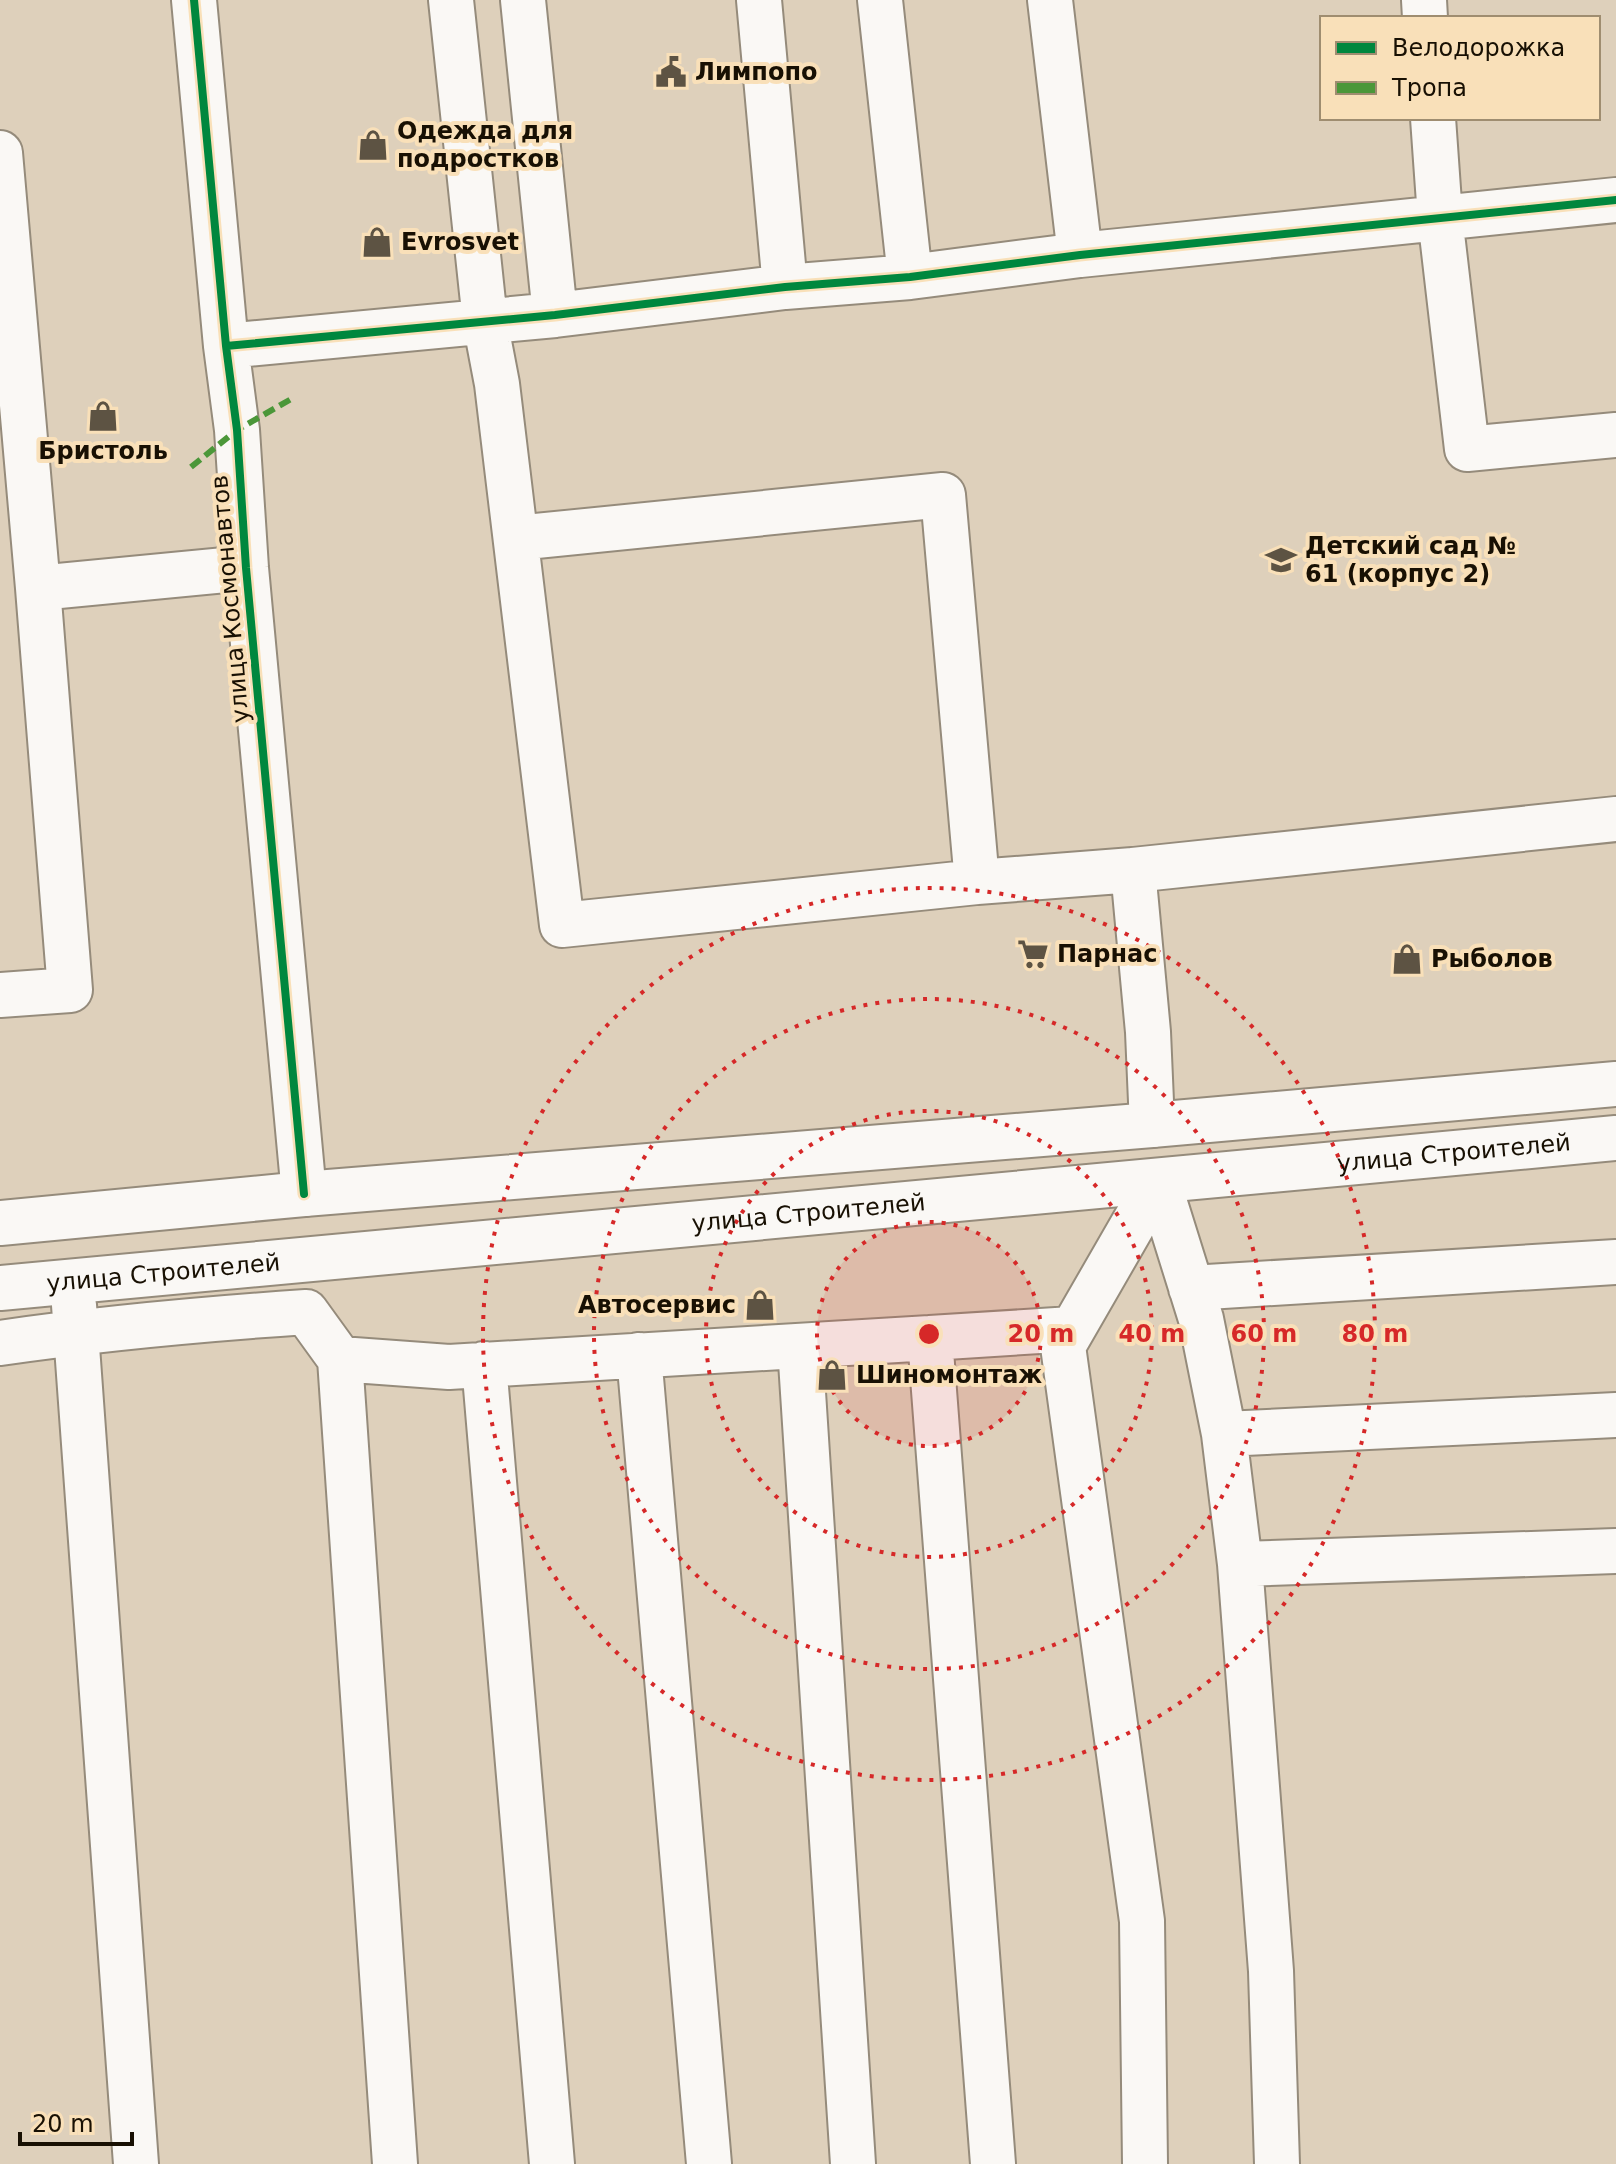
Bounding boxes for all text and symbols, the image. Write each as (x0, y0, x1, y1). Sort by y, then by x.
legend (1320, 16, 1600, 120)
text: Велодорожка (1392, 34, 1565, 62)
public building icon: Лимпопо (654, 55, 688, 89)
place label: Лимпопо (695, 58, 818, 86)
text: Тропа (1391, 74, 1467, 102)
place label: Одежда для подростков (397, 117, 573, 173)
shop icon: Одежда для подростков (356, 128, 390, 162)
shop icon: Evrosvet (360, 225, 394, 259)
place label: Evrosvet (401, 228, 519, 256)
shop icon: Бристоль (86, 399, 120, 433)
place label: Бристоль (38, 437, 168, 465)
street label: улица Космонавтов (205, 474, 255, 724)
place label: Детский сад № 61 (корпус 2) (1305, 532, 1516, 588)
school or university icon: Детский сад № 61 (корпус 2) (1264, 543, 1298, 577)
supermarket icon: Парнас (1016, 937, 1050, 971)
place label: Парнас (1057, 940, 1157, 968)
shop icon: Рыболов (1390, 942, 1424, 976)
place label: Рыболов (1431, 945, 1553, 973)
street label: улица Строителей (1336, 1128, 1572, 1178)
street label: улица Строителей (690, 1188, 927, 1238)
street label: улица Строителей (45, 1248, 281, 1298)
shop icon: Автосервис (743, 1288, 777, 1322)
place label: Автосервис (578, 1291, 736, 1319)
centre of rings (915, 1320, 943, 1348)
text: 20 m (1008, 1320, 1074, 1348)
text: 40 m (1119, 1320, 1185, 1348)
text: 60 m (1231, 1320, 1297, 1348)
text: 80 m (1342, 1320, 1408, 1348)
shop icon: Шиномонтаж (815, 1358, 849, 1392)
place label: Шиномонтаж (856, 1361, 1042, 1389)
scale bar (20, 2096, 132, 2146)
text: 20 m (32, 2110, 94, 2138)

